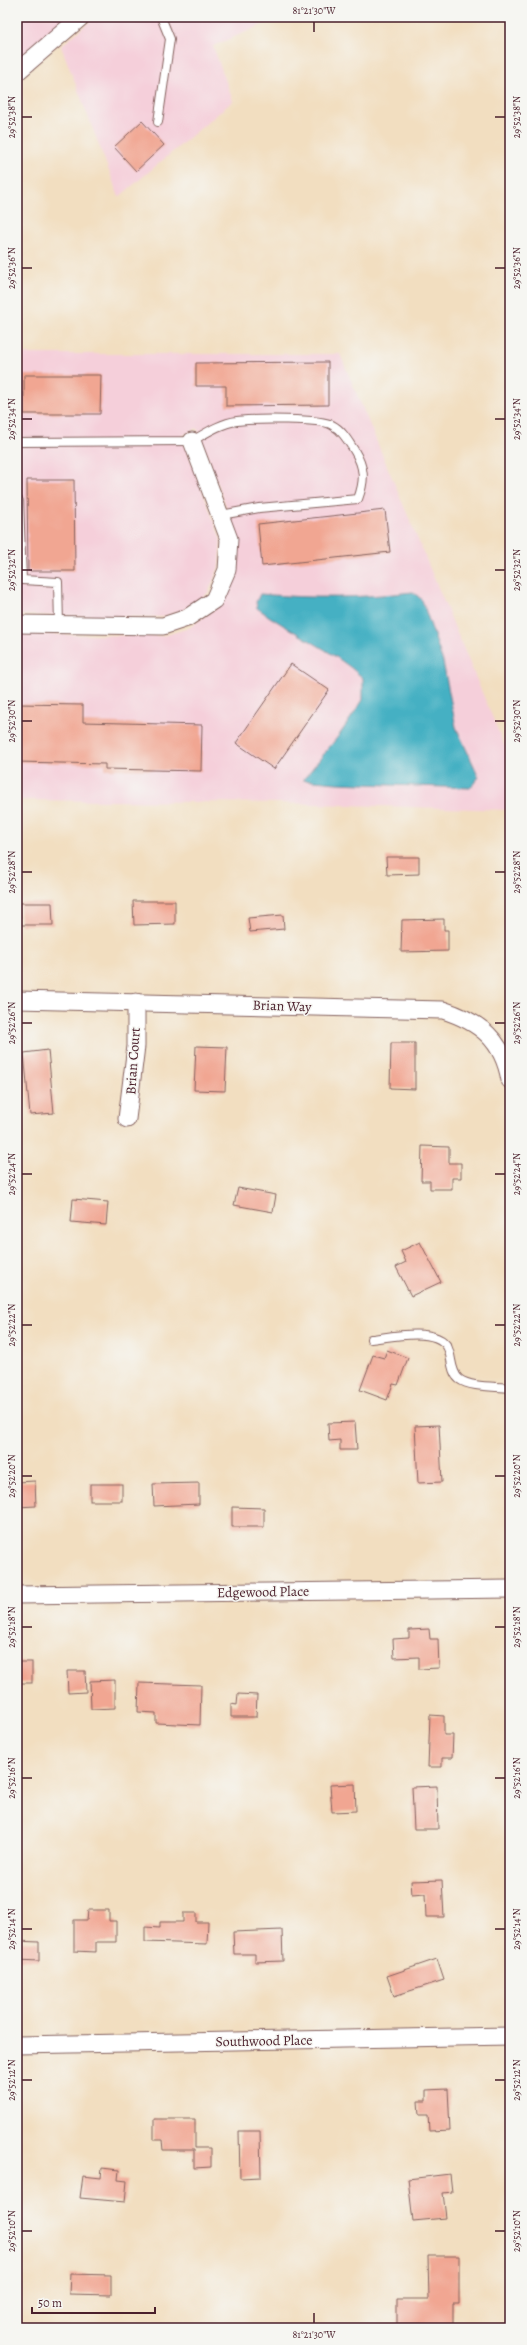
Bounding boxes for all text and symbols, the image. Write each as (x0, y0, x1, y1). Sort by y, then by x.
text: 81°21'30"W (292, 4, 336, 17)
text: 29°52'38"N (5, 96, 18, 138)
text: 29°52'38"N (510, 96, 523, 138)
text: 29°52'36"N (5, 247, 18, 289)
text: 29°52'36"N (510, 247, 523, 289)
text: 29°52'34"N (5, 398, 18, 440)
text: 29°52'34"N (510, 398, 523, 440)
text: 29°52'32"N (5, 549, 18, 591)
text: 29°52'32"N (510, 549, 523, 591)
text: 29°52'30"N (5, 700, 18, 742)
text: 29°52'30"N (510, 700, 523, 742)
text: 29°52'28"N (5, 851, 18, 893)
text: 29°52'28"N (510, 851, 523, 893)
street label: Brian Way (252, 995, 313, 1017)
text: 29°52'26"N (5, 1002, 18, 1044)
text: 29°52'26"N (510, 1002, 523, 1044)
street label: Brian Court (121, 1026, 145, 1095)
text: 29°52'24"N (5, 1153, 18, 1195)
text: 29°52'24"N (510, 1153, 523, 1195)
text: 29°52'22"N (5, 1304, 18, 1346)
text: 29°52'22"N (510, 1304, 523, 1346)
text: 29°52'20"N (5, 1454, 18, 1498)
text: 29°52'20"N (510, 1454, 523, 1498)
street label: Edgewood Place (217, 1582, 309, 1602)
text: 29°52'18"N (5, 1606, 18, 1648)
text: 29°52'18"N (510, 1606, 523, 1648)
text: 29°52'16"N (5, 1757, 18, 1799)
text: 29°52'16"N (510, 1757, 523, 1799)
text: 29°52'14"N (5, 1908, 18, 1950)
text: 29°52'14"N (510, 1908, 523, 1950)
street label: Southwood Place (215, 2031, 313, 2051)
text: 29°52'12"N (5, 2059, 18, 2101)
text: 29°52'12"N (510, 2059, 523, 2101)
text: 29°52'10"N (5, 2210, 18, 2252)
text: 29°52'10"N (510, 2210, 523, 2252)
scale bar (32, 2289, 155, 2315)
text: 50 m (38, 2295, 62, 2311)
text: 81°21'30"W (292, 2328, 336, 2341)

